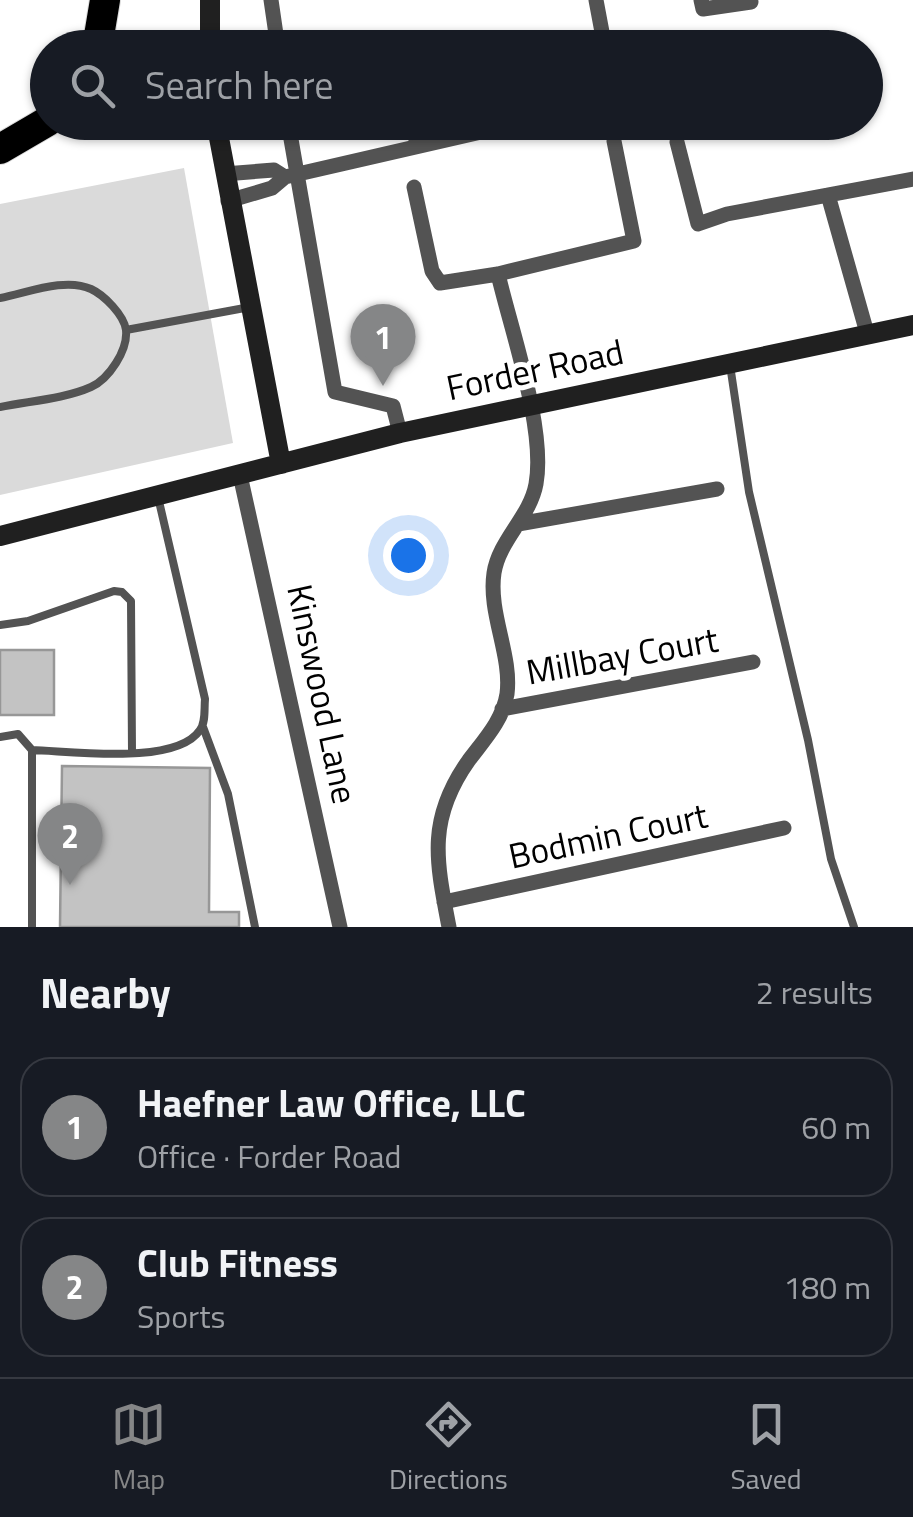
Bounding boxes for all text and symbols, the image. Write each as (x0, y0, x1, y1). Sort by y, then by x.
search box (30, 30, 883, 140)
text: Search here (145, 56, 333, 114)
icon: search (65, 58, 120, 113)
pin: 1 (350, 304, 416, 386)
street label: Forder Road (441, 324, 628, 414)
your location (383, 530, 434, 581)
street label: Kinswood Lane (273, 579, 373, 808)
street label: Millbay Court (522, 612, 722, 698)
street label: Bodmin Court (503, 788, 712, 882)
pin: 2 (38, 802, 102, 885)
text: Nearby (40, 960, 171, 1024)
text: 2 results (756, 968, 873, 1016)
text: Haefner Law Office, LLC (137, 1074, 526, 1132)
text: 1 (66, 1103, 83, 1151)
text: 60 m (801, 1103, 871, 1151)
text: Office · Forder Road (137, 1132, 402, 1180)
text: Club Fitness (137, 1234, 338, 1292)
text: 2 (66, 1263, 83, 1311)
text: 180 m (783, 1263, 871, 1311)
text: Sports (137, 1292, 225, 1340)
tab: Map (111, 1397, 166, 1500)
tab: Directions (389, 1397, 508, 1500)
tab: Saved (730, 1397, 802, 1500)

